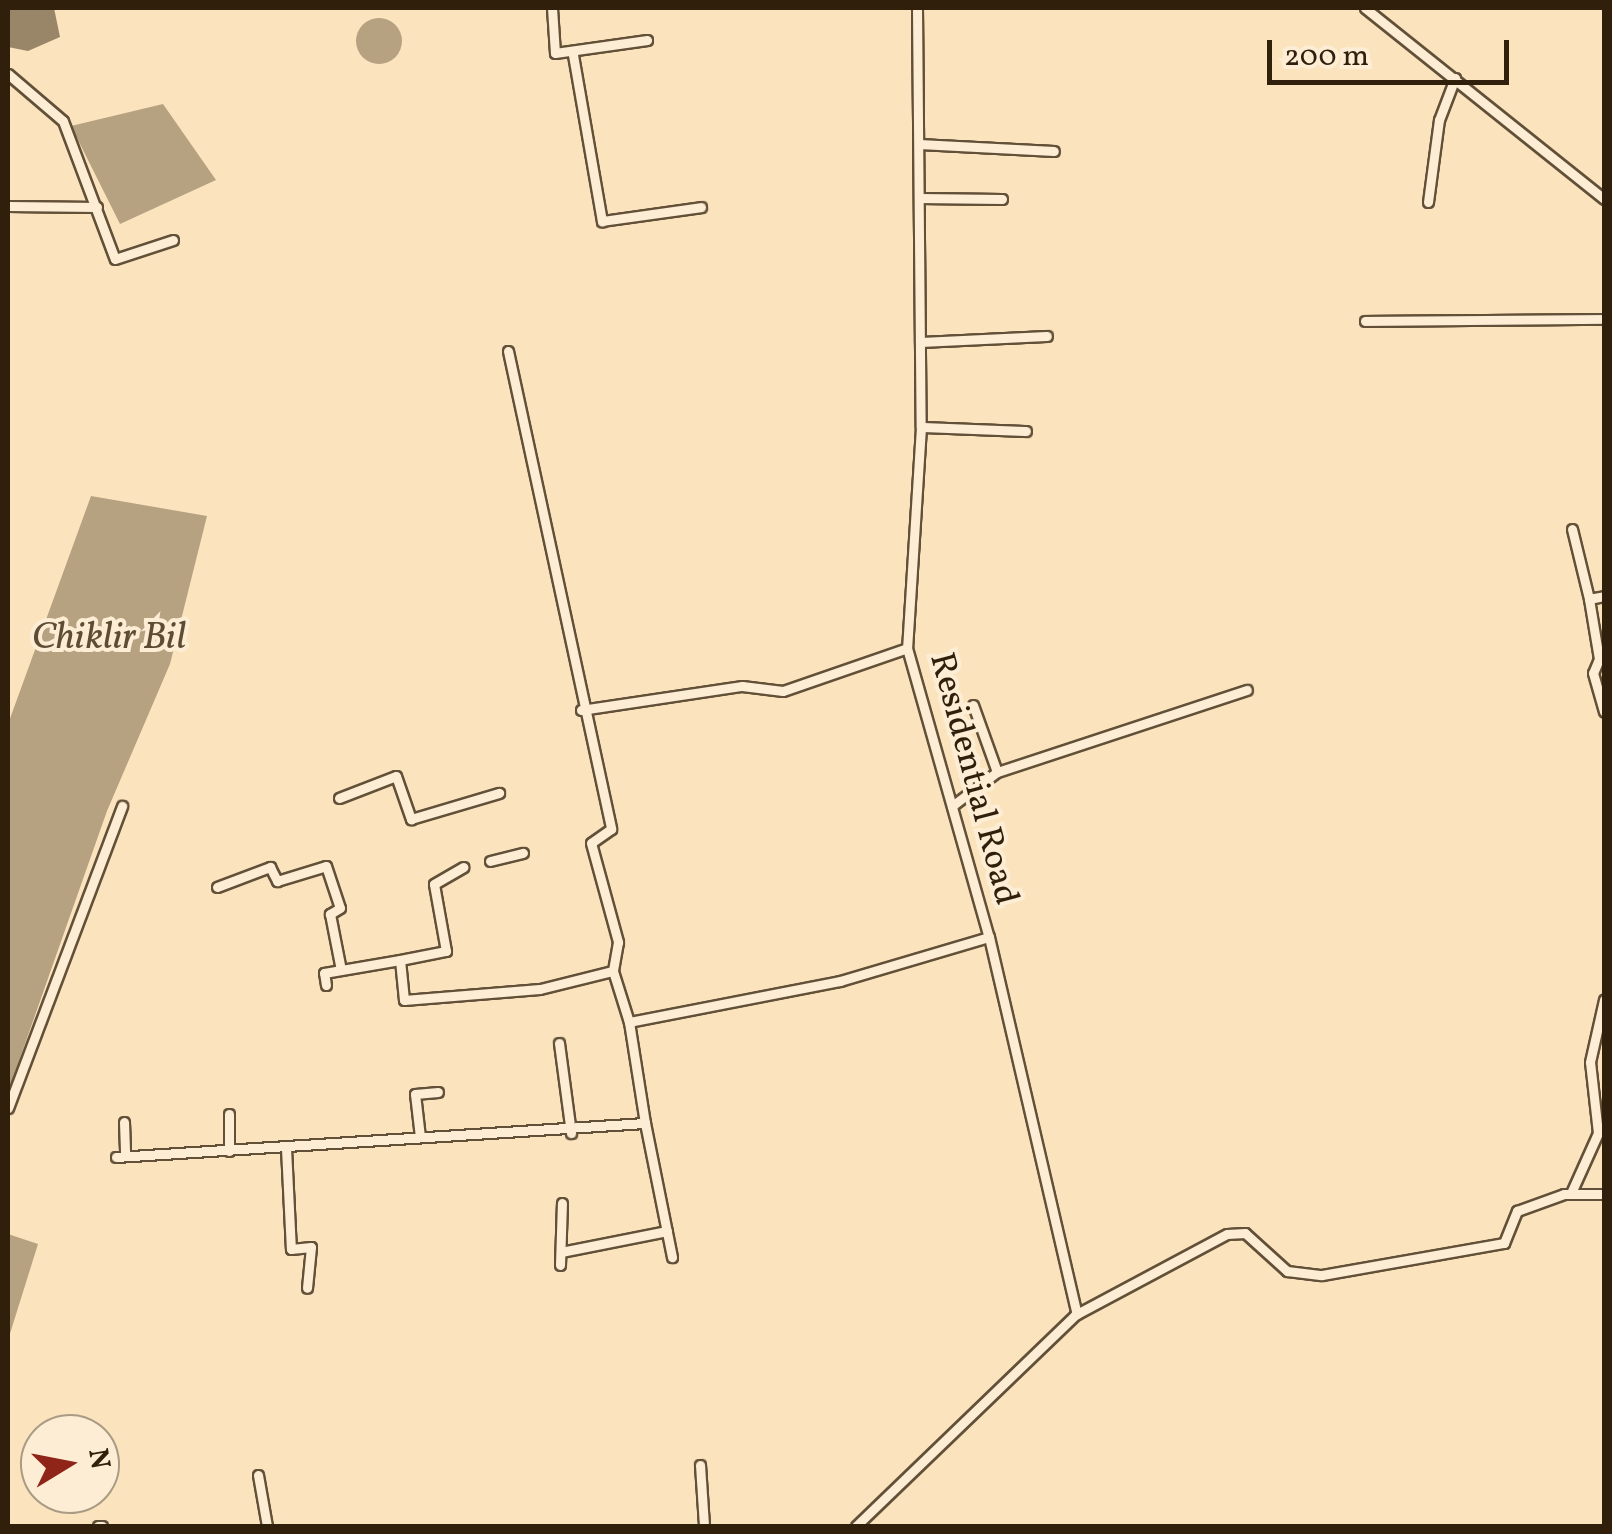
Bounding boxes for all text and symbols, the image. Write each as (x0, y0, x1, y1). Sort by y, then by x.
scale bar (1272, 20, 1514, 82)
text: 200 m (1284, 36, 1369, 78)
water label: Chiklir Bil (32, 616, 186, 662)
street label: Residential Road (919, 648, 1027, 910)
north arrow (20, 1414, 120, 1514)
text: N (77, 1446, 119, 1472)

